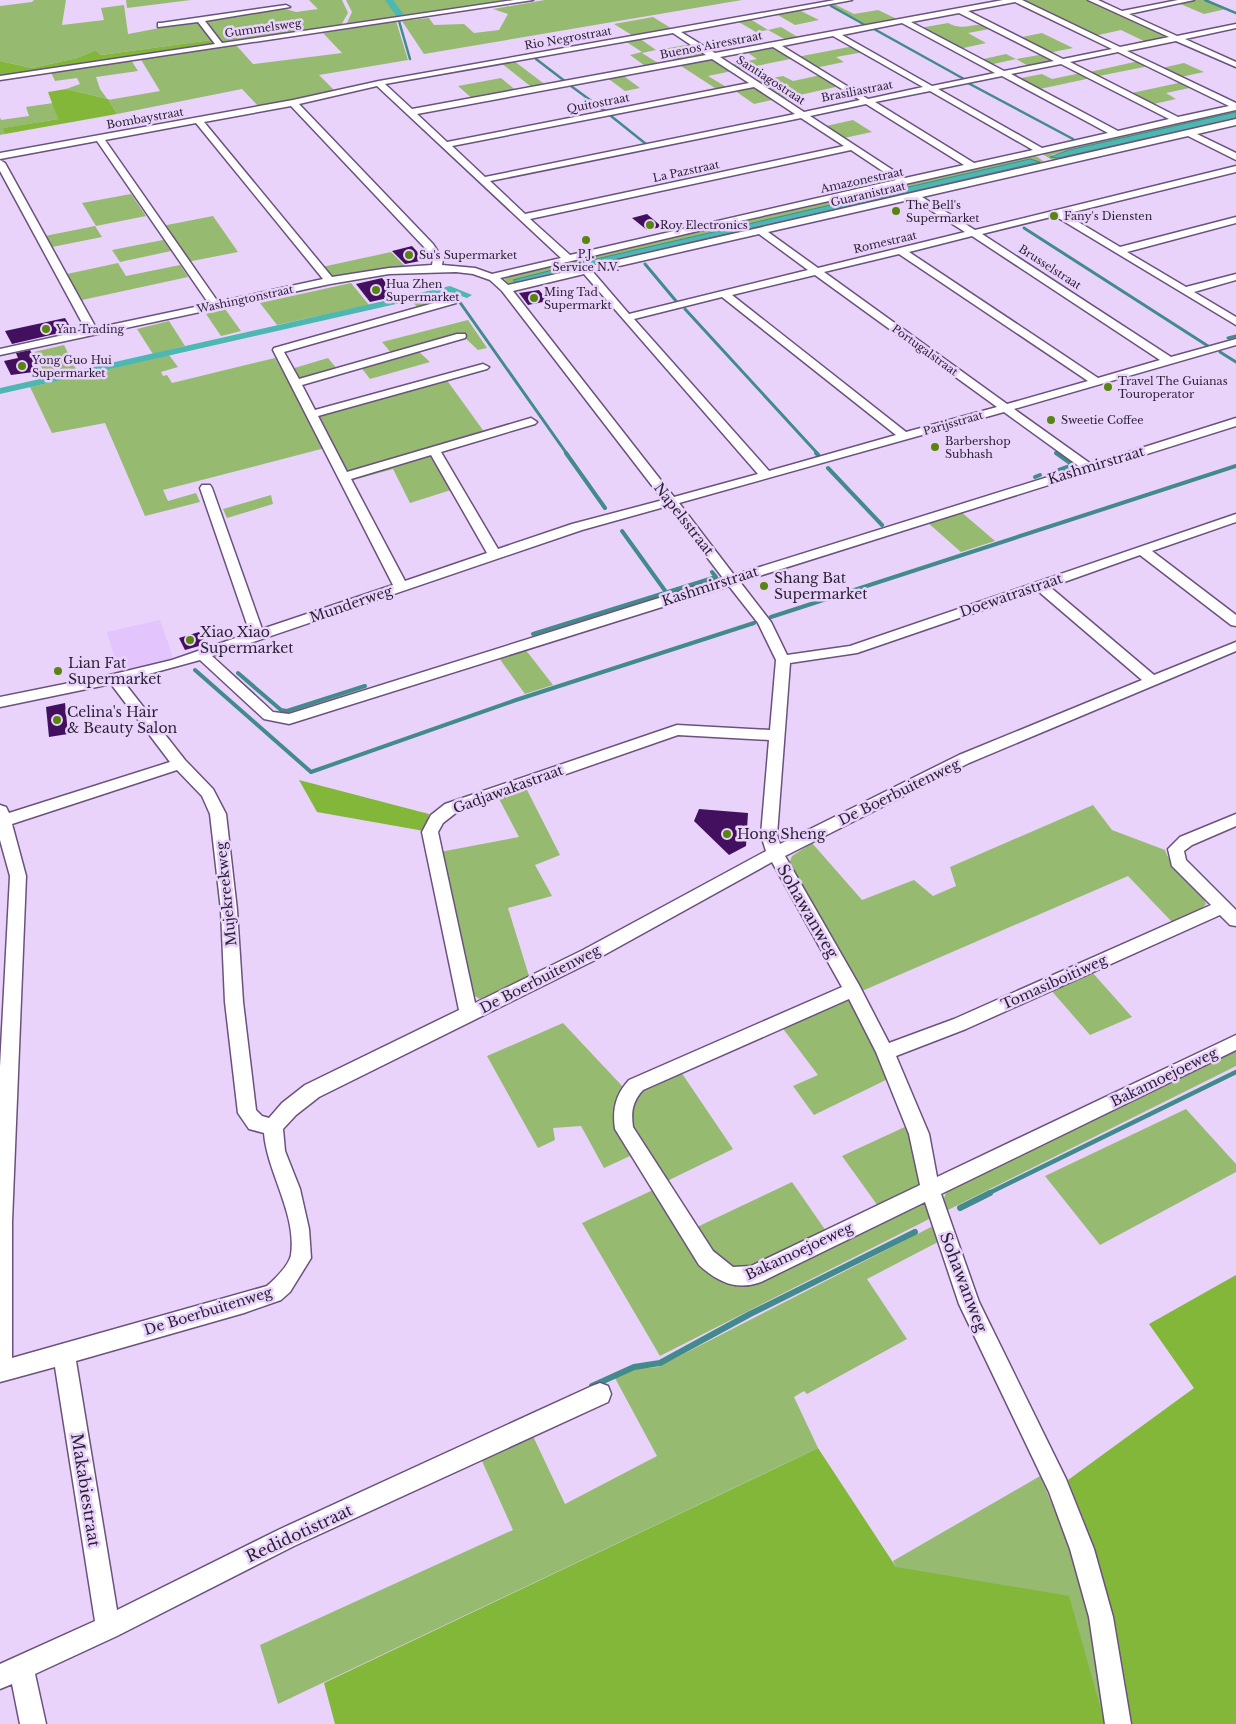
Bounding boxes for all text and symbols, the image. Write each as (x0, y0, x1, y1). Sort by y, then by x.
street label: Gummelsweg (224, 16, 303, 40)
street label: Rio Negrostraat (523, 23, 614, 53)
street label: Buenos Airesstraat (659, 28, 764, 62)
street label: Santiagostraat (734, 53, 809, 108)
street label: Brasiliastraat (820, 77, 895, 105)
street label: Quitostraat (565, 90, 631, 116)
street label: Bombaystraat (105, 104, 185, 132)
street label: La Pazstraat (652, 157, 721, 185)
street label: Amazonestraat (818, 164, 906, 196)
street label: Guaranistraat (829, 178, 908, 209)
place label: The Bell's Supermarket (906, 198, 980, 225)
marker: The Bell's Supermarket (890, 205, 902, 217)
place label: Fany's Diensten (1064, 209, 1153, 223)
marker: Fany's Diensten (1048, 210, 1060, 222)
place label: Roy Electronics (660, 218, 748, 232)
marker: Roy Electronics (644, 219, 656, 231)
street label: Romestraat (852, 228, 919, 256)
marker: P.J. Service N.V. (580, 234, 592, 246)
street label: Brusselstraat (1016, 242, 1085, 293)
place label: P.J. Service N.V. (553, 247, 619, 274)
place label: Su's Supermarket (419, 248, 518, 262)
marker: Su's Supermarket (403, 249, 415, 261)
place label: Hua Zhen Supermarket (386, 277, 460, 304)
street label: Washingtonstraat (195, 282, 295, 316)
marker: Hua Zhen Supermarket (370, 284, 382, 296)
place label: Ming Tad Supermarkt (544, 285, 612, 312)
marker: Ming Tad Supermarkt (528, 292, 540, 304)
street label: Portugalstraat (889, 321, 961, 379)
place label: Yan Trading (55, 322, 125, 336)
marker: Yan Trading (40, 323, 52, 335)
place label: Yong Guo Hui Supermarket (31, 353, 112, 380)
marker: Yong Guo Hui Supermarket (16, 360, 28, 372)
place label: Travel The Guianas Touroperator (1118, 374, 1228, 401)
marker: Travel The Guianas Touroperator (1102, 381, 1114, 393)
street label: Parijsstraat (921, 408, 985, 438)
place label: Sweetie Coffee (1061, 413, 1144, 427)
marker: Sweetie Coffee (1045, 414, 1057, 426)
place label: Barbershop Subhash (945, 434, 1011, 461)
marker: Barbershop Subhash (929, 441, 941, 453)
street label: Kashmirstraat (1045, 442, 1147, 488)
street label: Napelsstraat (650, 479, 718, 560)
street label: Kashmirstraat (660, 562, 761, 610)
place label: Shang Bat Supermarket (774, 569, 868, 603)
street label: Doewatrastraat (957, 569, 1066, 621)
marker: Shang Bat Supermarket (758, 580, 770, 592)
street label: Munderweg (307, 581, 395, 627)
place label: Xiao Xiao Supermarket (200, 623, 294, 657)
marker: Xiao Xiao Supermarket (184, 634, 196, 646)
place label: Lian Fat Supermarket (68, 654, 162, 688)
marker: Lian Fat Supermarket (52, 665, 64, 677)
place label: Celina's Hair & Beauty Salon (67, 703, 178, 737)
marker: Celina's Hair & Beauty Salon (51, 714, 63, 726)
street label: De Boerbuitenweg (835, 754, 963, 829)
street label: Gadjawakastraat (450, 760, 566, 817)
place label: Hong Sheng (737, 825, 826, 843)
marker: Hong Sheng (721, 828, 733, 840)
street label: Mujekreekweg (212, 840, 240, 947)
street label: Sohawanweg (773, 860, 843, 962)
street label: De Boerbuitenweg (477, 940, 604, 1017)
street label: Tomasiboitiweg (998, 950, 1110, 1013)
street label: Bakamoejoeweg (1108, 1043, 1221, 1111)
street label: Bakamoejoeweg (742, 1218, 856, 1284)
street label: Sohawanweg (936, 1229, 992, 1335)
street label: De Boerbuitenweg (142, 1283, 275, 1339)
street label: Makabiestraat (67, 1432, 105, 1548)
street label: Redidotistraat (242, 1500, 356, 1566)

